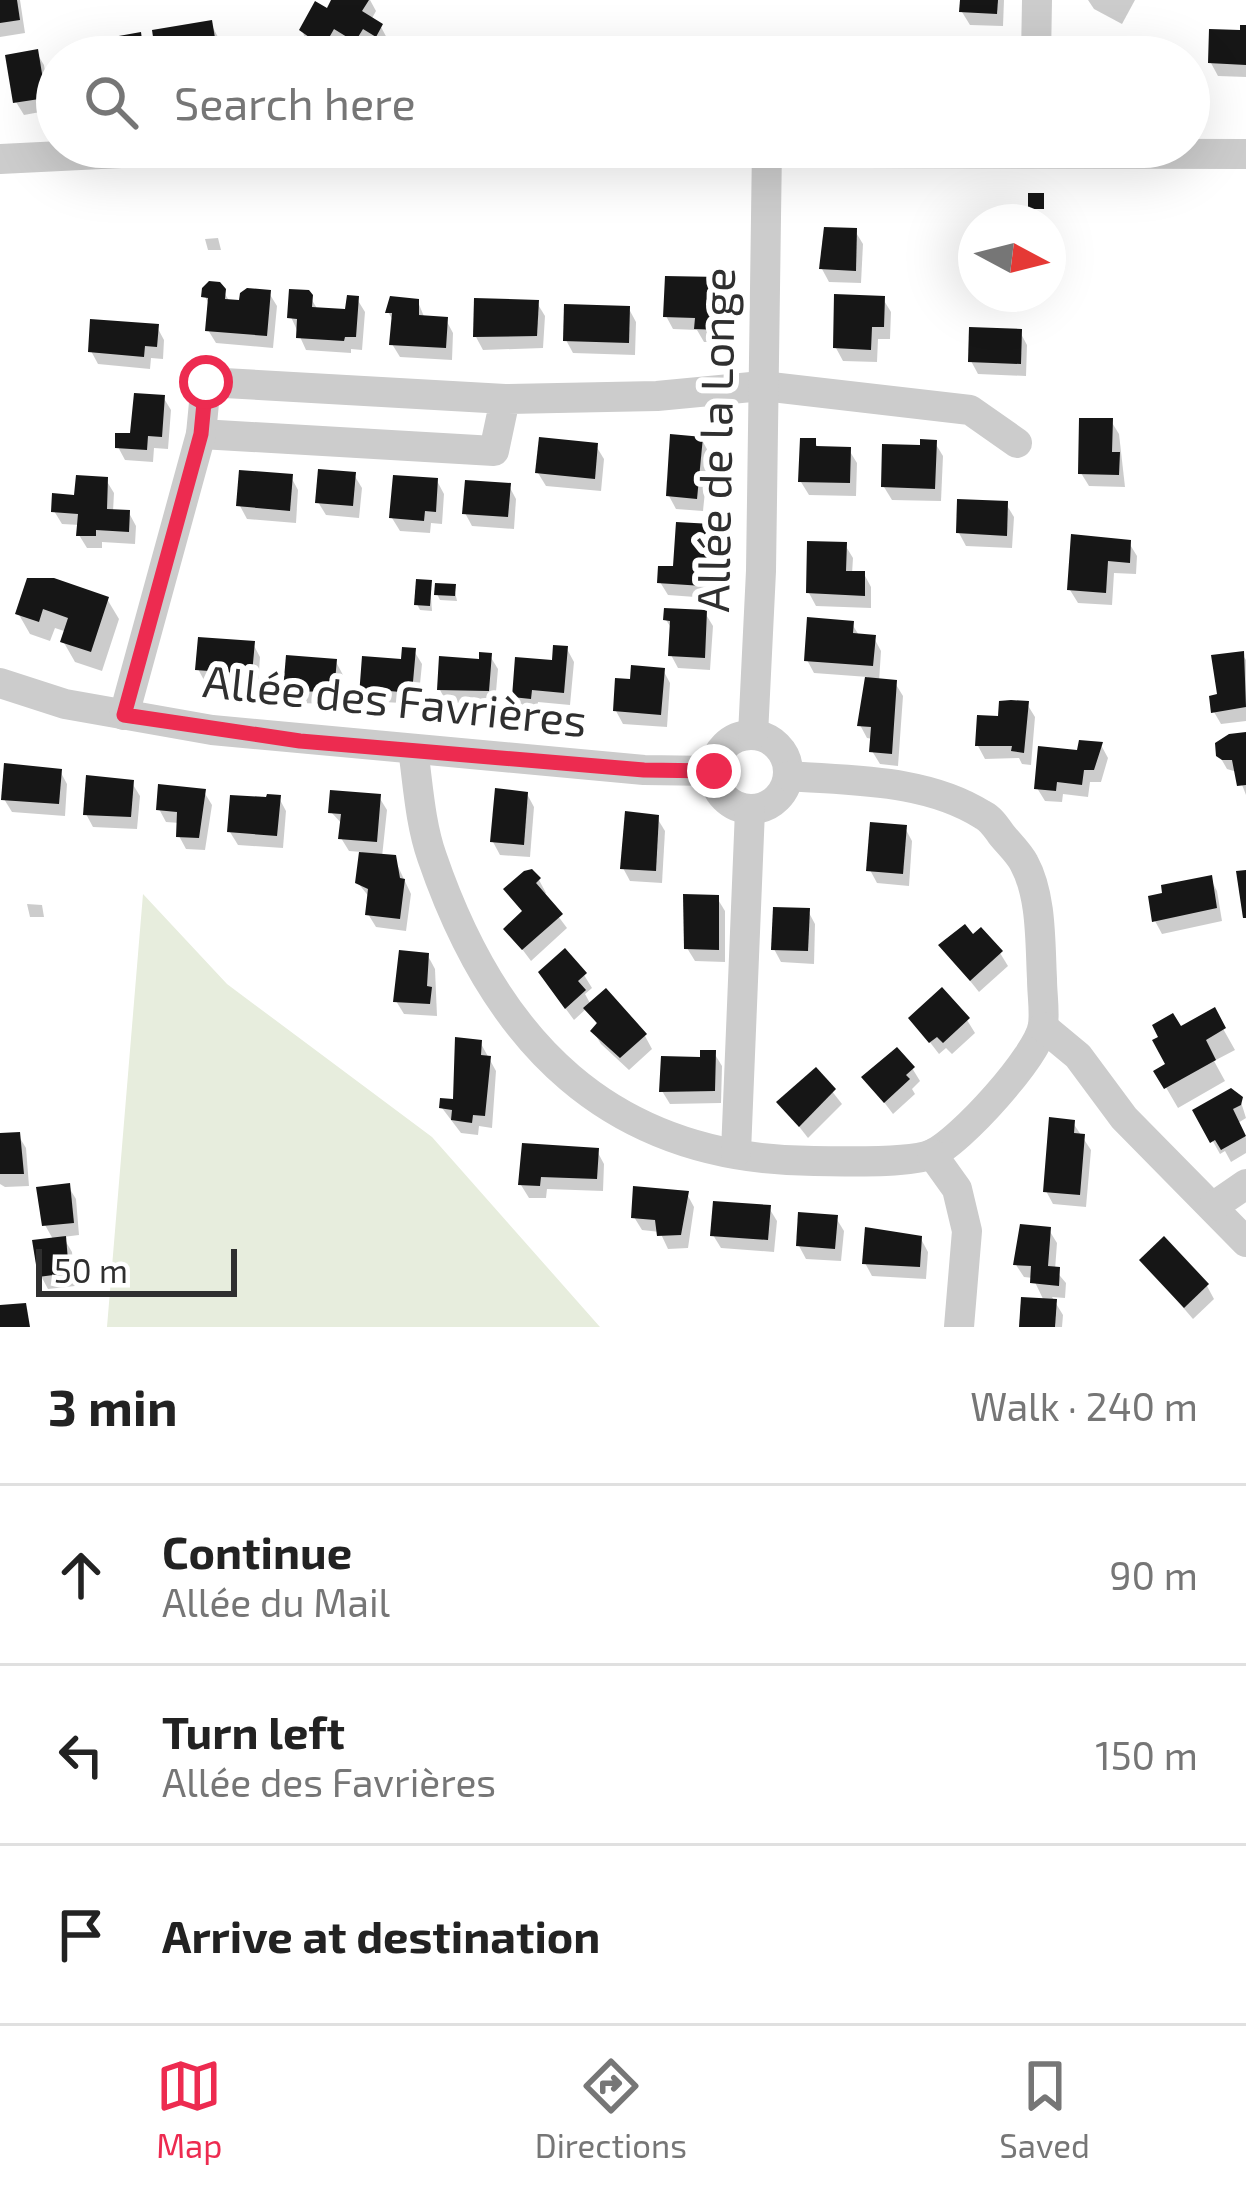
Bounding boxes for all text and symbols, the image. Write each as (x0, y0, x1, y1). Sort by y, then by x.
search box (36, 36, 1210, 168)
icon: search (78, 69, 144, 135)
text: Search here (174, 75, 416, 129)
north arrow (958, 204, 1066, 312)
street label: Allée de la Longe (684, 267, 744, 613)
route start (179, 355, 233, 409)
street label: Allée des Favrières (201, 652, 590, 746)
route end (687, 744, 741, 798)
scale bar (36, 1243, 237, 1296)
text: 50 m (54, 1250, 128, 1290)
text: 3 min (48, 1375, 178, 1436)
text: Walk · 240 m (970, 1382, 1198, 1429)
text: Continue (162, 1524, 352, 1578)
icon: ahead (48, 1542, 114, 1608)
text: 90 m (1109, 1551, 1198, 1598)
text: Allée du Mail (162, 1578, 390, 1625)
text: Turn left (162, 1704, 345, 1758)
icon: left (48, 1722, 114, 1788)
text: 150 m (1095, 1731, 1198, 1778)
text: Allée des Favrières (162, 1758, 496, 1805)
icon: arrive (48, 1902, 114, 1968)
text: Arrive at destination (162, 1908, 600, 1962)
tab: Map (156, 2053, 222, 2165)
tab: Directions (535, 2053, 687, 2165)
tab: Saved (999, 2053, 1090, 2165)

